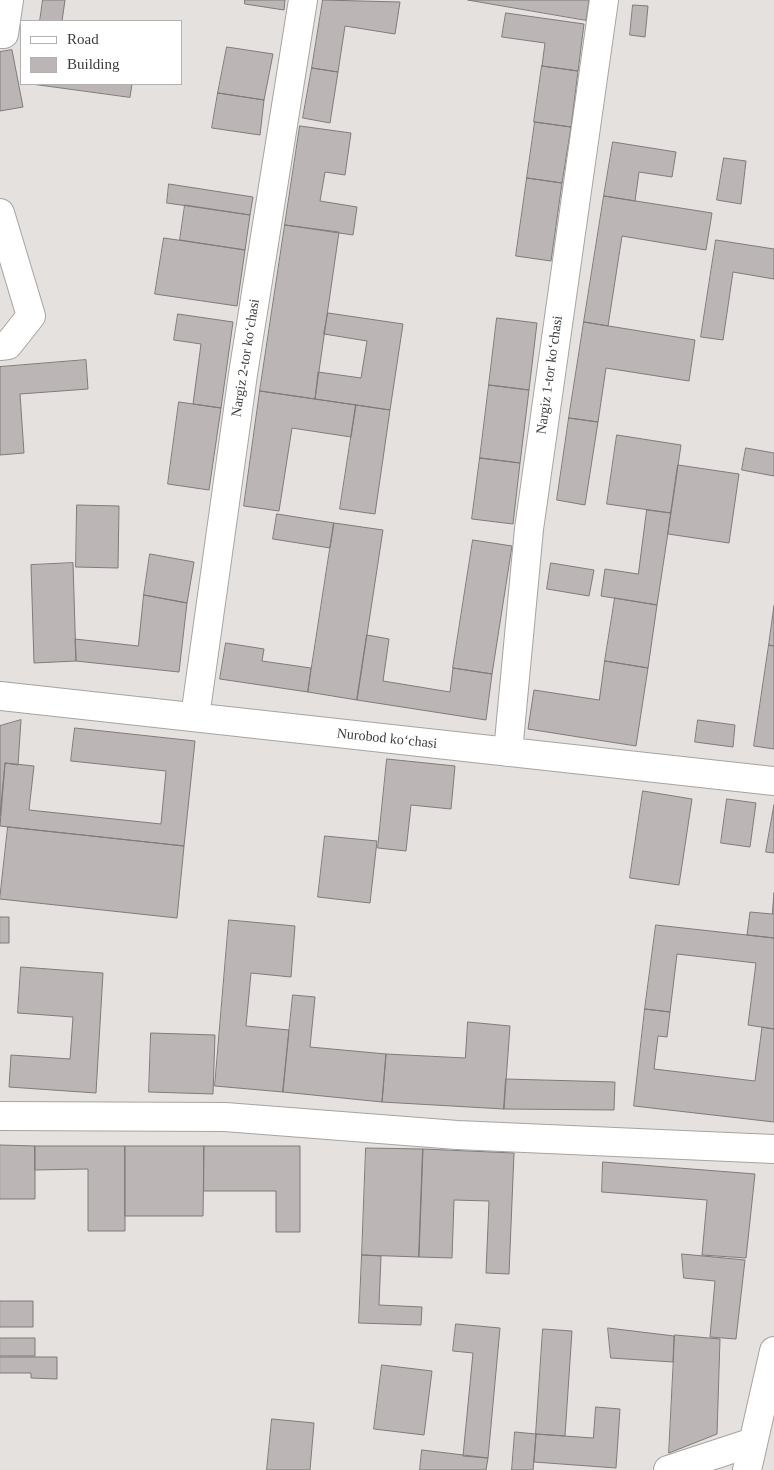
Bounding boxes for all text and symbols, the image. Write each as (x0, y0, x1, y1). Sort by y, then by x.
legend (20, 20, 182, 85)
text: Road (67, 31, 99, 47)
text: Building (67, 56, 120, 72)
street label: Nargiz 2-tor ko‘chasi (228, 298, 264, 418)
street label: Nargiz 1-tor ko‘chasi (533, 315, 567, 435)
street label: Nurobod koʻchasi (336, 725, 438, 753)

